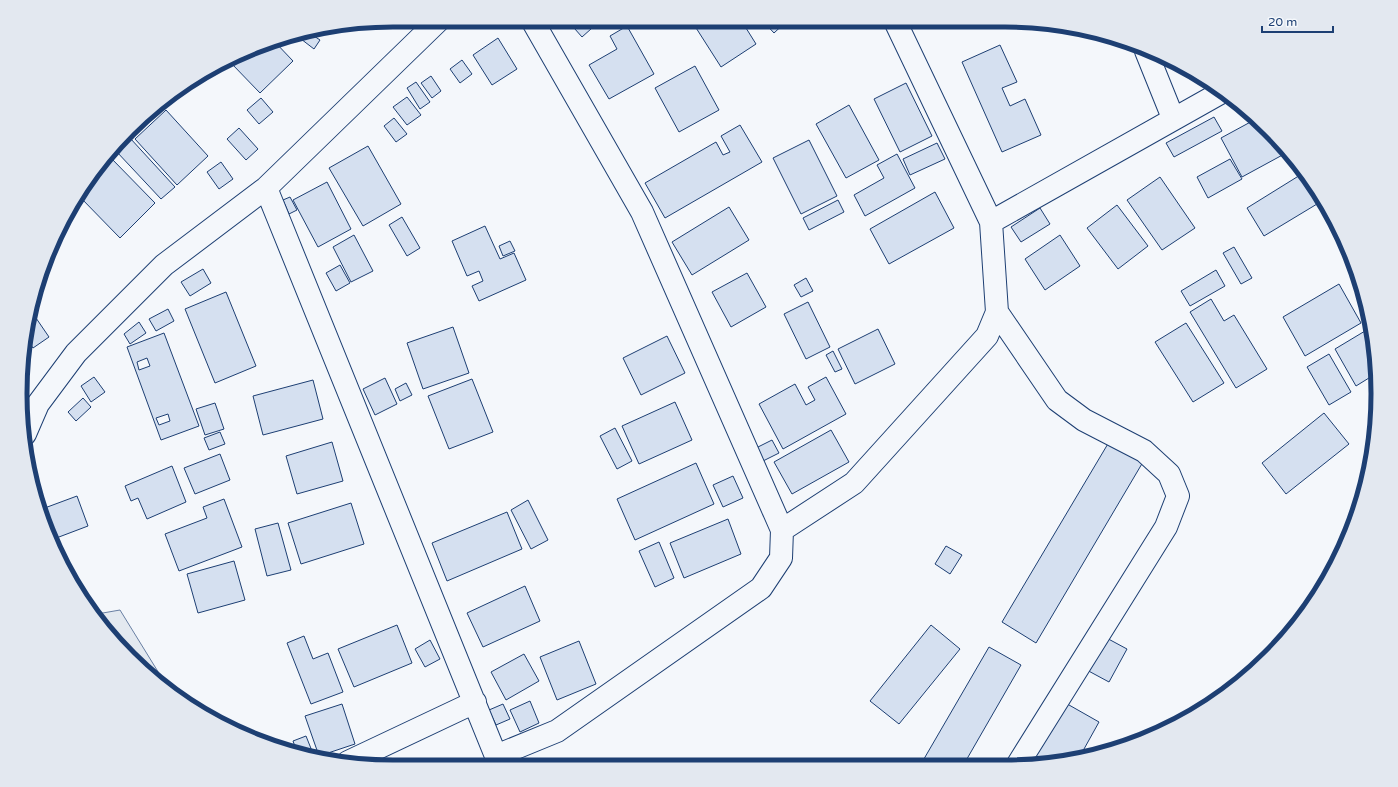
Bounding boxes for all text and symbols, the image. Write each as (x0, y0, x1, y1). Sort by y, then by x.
scale bar (1262, 8, 1333, 34)
text: 20 m (1268, 15, 1297, 29)

